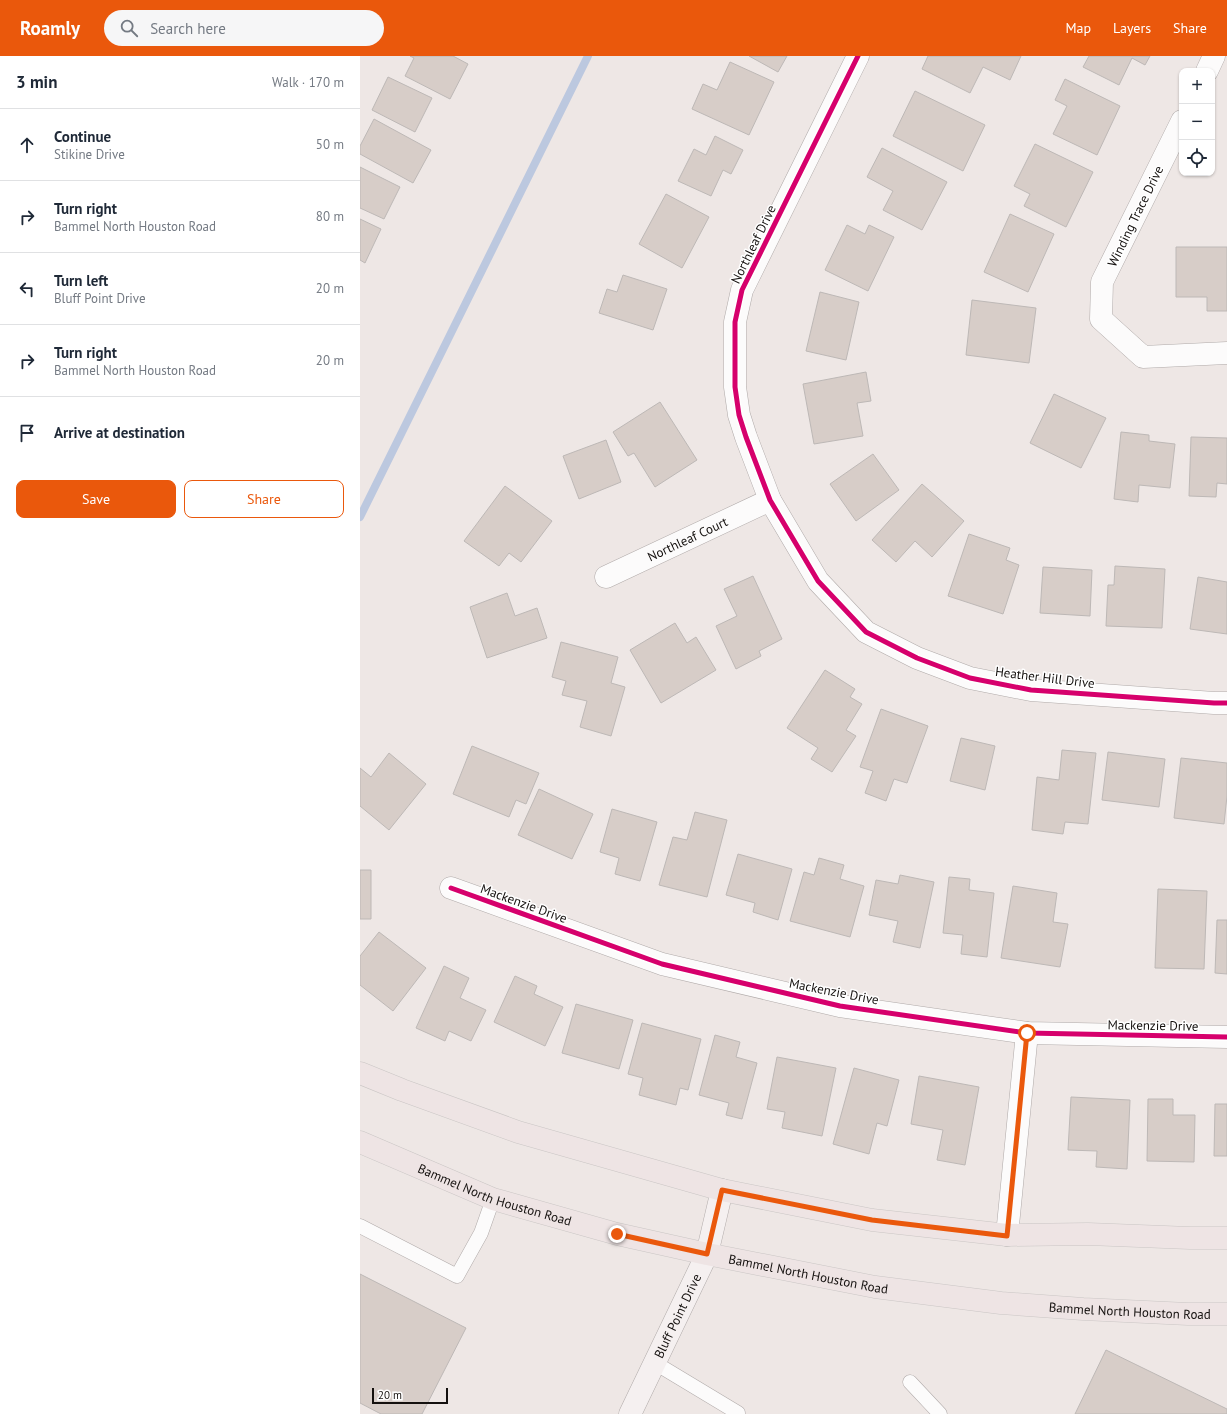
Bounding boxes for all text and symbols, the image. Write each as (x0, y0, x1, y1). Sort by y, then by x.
search box (104, 10, 384, 46)
text: Roamly (20, 16, 80, 40)
icon: search (118, 17, 140, 39)
text: Search here (150, 19, 226, 38)
text: Map (1065, 19, 1091, 37)
text: Layers (1113, 19, 1151, 37)
text: Share (1173, 19, 1207, 37)
map controls (1179, 68, 1215, 176)
button: + (1179, 68, 1215, 104)
text: 3 min (16, 71, 57, 93)
text: Walk · 170 m (272, 74, 344, 91)
button: − (1179, 104, 1215, 140)
text: Continue (54, 127, 111, 146)
icon: ahead (16, 134, 38, 156)
text: 50 m (316, 136, 344, 153)
button: locate (1179, 140, 1215, 176)
text: Stikine Drive (54, 146, 125, 163)
street label: Winding Trace Drive (1104, 163, 1167, 270)
text: Turn right (54, 199, 117, 218)
street label: Northleaf Drive (727, 202, 780, 286)
icon: right (16, 206, 38, 228)
text: 80 m (316, 208, 344, 225)
text: Bammel North Houston Road (54, 218, 216, 235)
text: Turn left (54, 271, 108, 290)
icon: left (16, 278, 38, 300)
text: 20 m (316, 280, 344, 297)
text: Bluff Point Drive (54, 290, 146, 307)
text: Turn right (54, 343, 117, 362)
icon: right (16, 350, 38, 372)
text: 20 m (316, 352, 344, 369)
text: Bammel North Houston Road (54, 362, 216, 379)
icon: arrive (16, 422, 38, 444)
text: Arrive at destination (54, 423, 185, 442)
button: Save (16, 480, 176, 518)
button: Share (184, 480, 344, 518)
street label: Northleaf Court (645, 513, 731, 565)
street label: Heather Hill Drive (994, 663, 1096, 692)
street label: Mackenzie Drive (478, 880, 569, 927)
street label: Mackenzie Drive (788, 974, 880, 1009)
street label: Mackenzie Drive (1107, 1016, 1199, 1035)
route start (1018, 1024, 1036, 1042)
street label: Bammel North Houston Road (415, 1160, 574, 1230)
route end (608, 1225, 626, 1243)
street label: Bammel North Houston Road (727, 1250, 889, 1298)
street label: Bluff Point Drive (650, 1271, 705, 1361)
street label: Bammel North Houston Road (1048, 1299, 1211, 1323)
scale bar (372, 1386, 448, 1405)
text: 20 m (378, 1388, 402, 1402)

